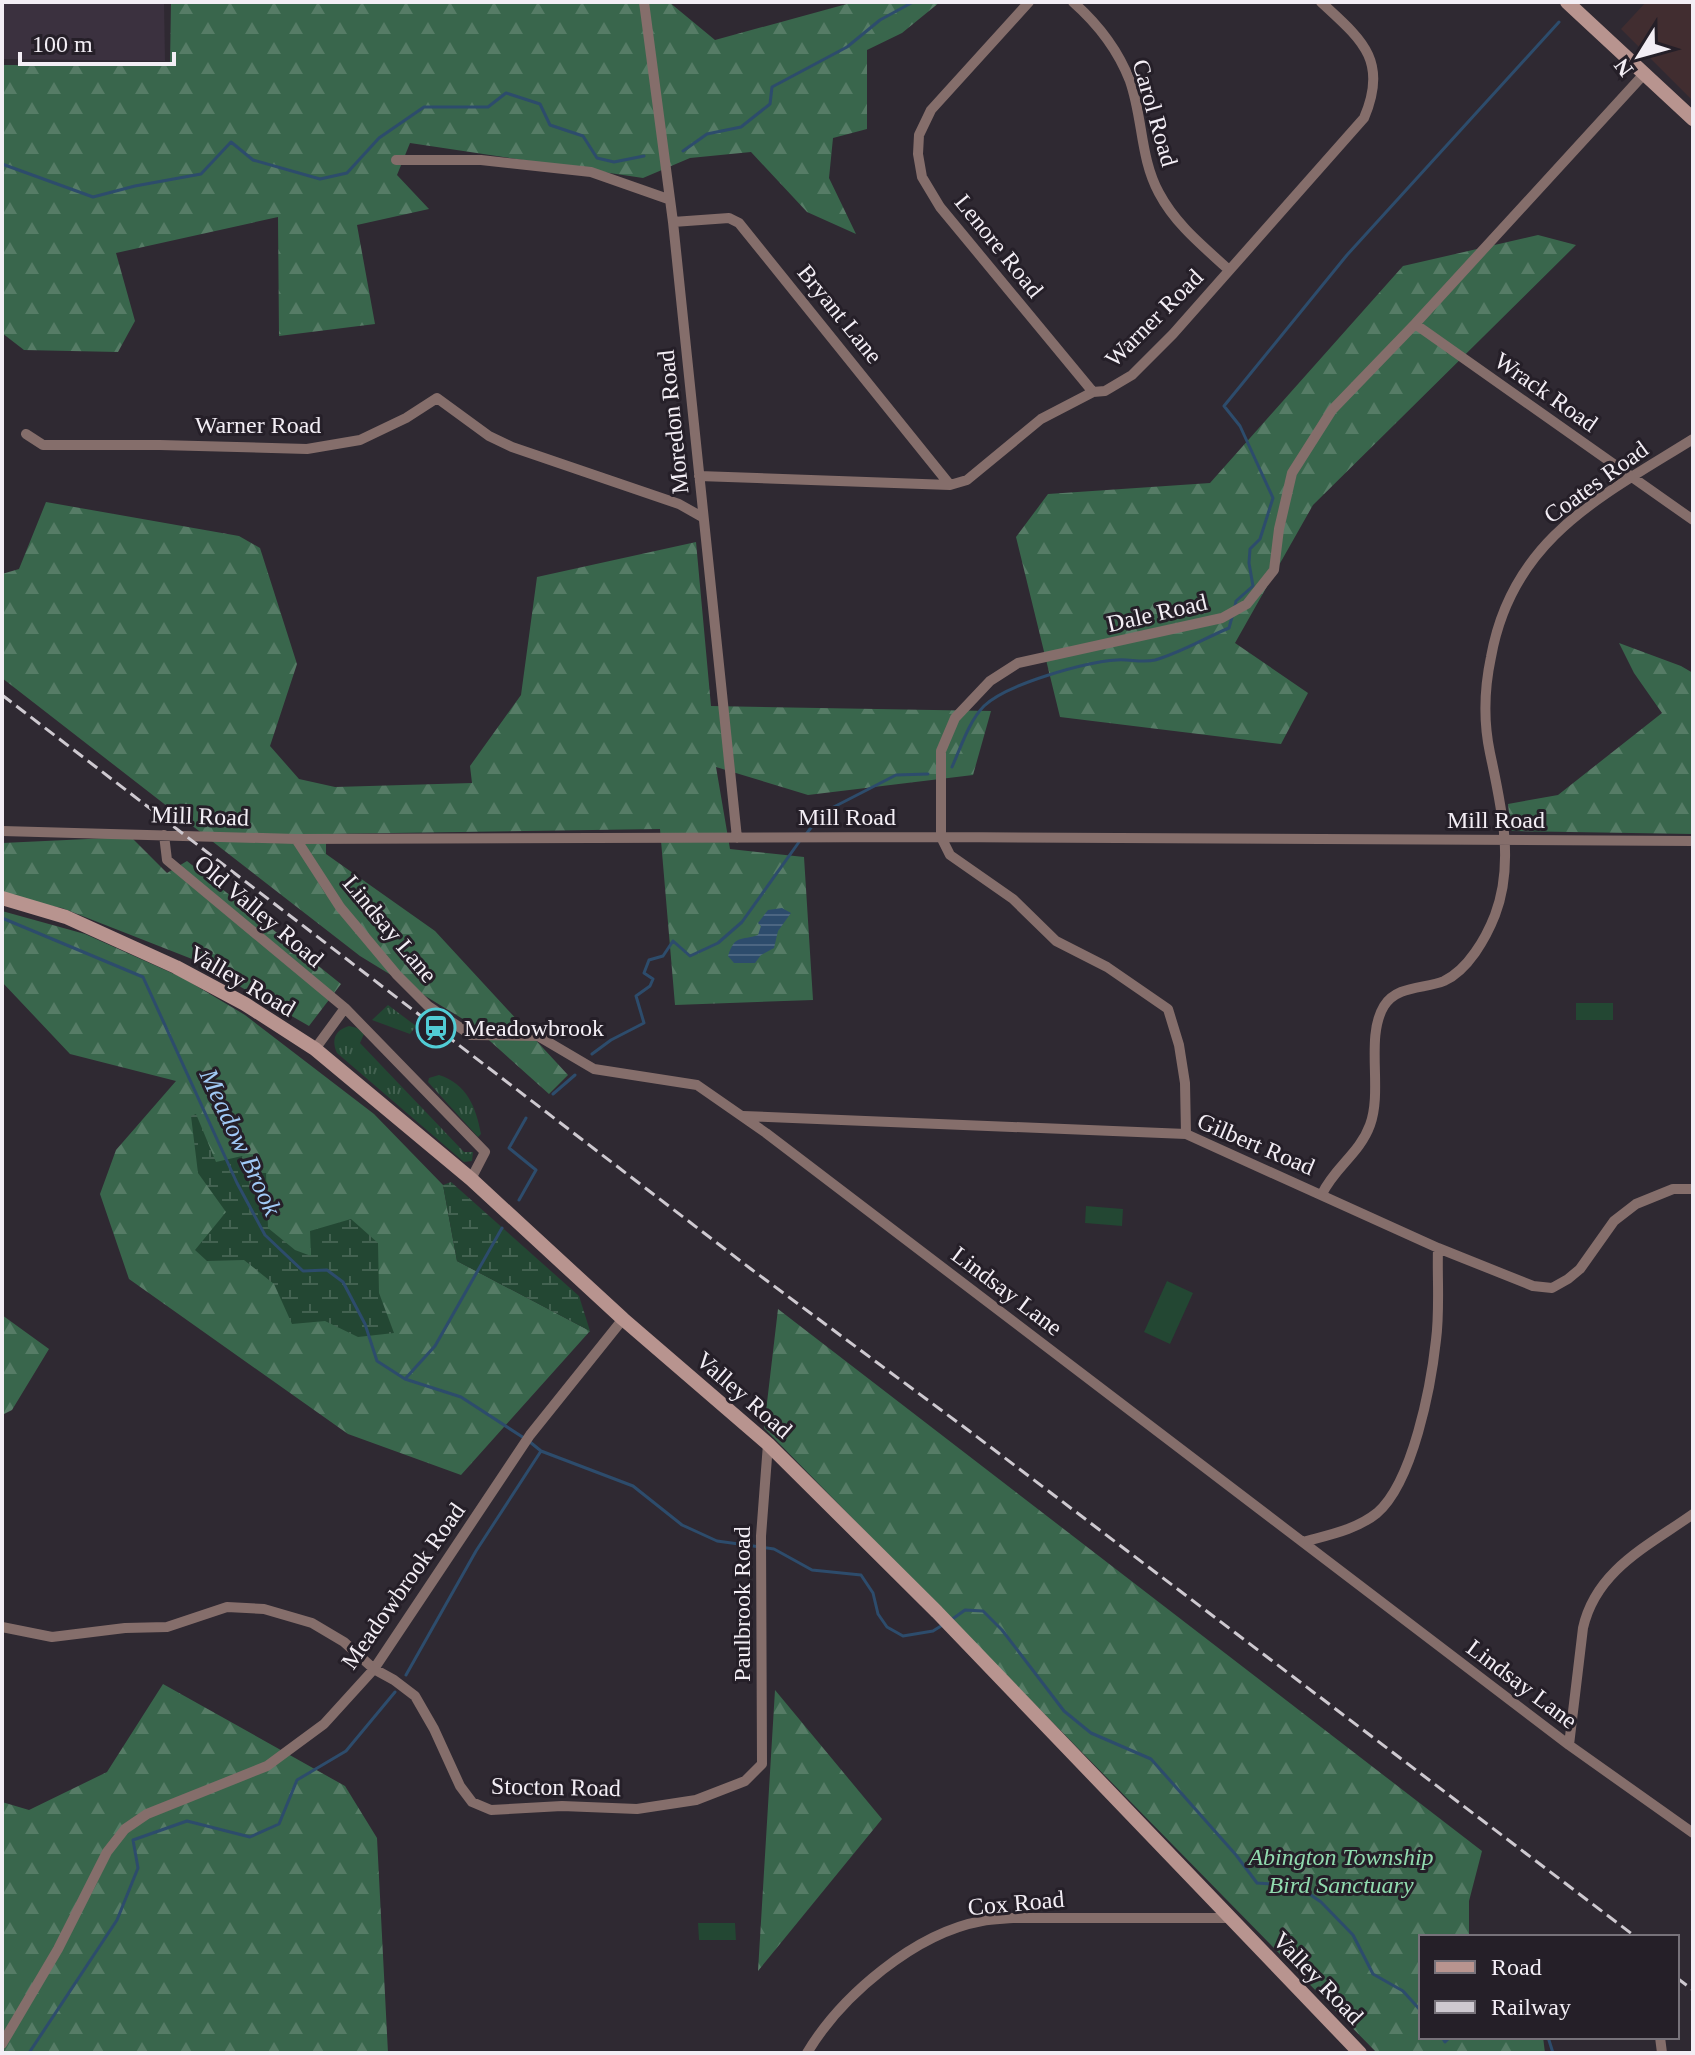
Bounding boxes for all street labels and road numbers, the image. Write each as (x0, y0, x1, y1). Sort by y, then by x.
street label: Carol Road (1127, 57, 1183, 169)
street label: Lenore Road (950, 189, 1048, 303)
street label: Bryant Lane (792, 259, 888, 369)
street label: Warner Road (1100, 264, 1208, 372)
street label: Wrack Road (1490, 347, 1602, 437)
street label: Moredon Road (653, 349, 693, 495)
street label: Warner Road (195, 412, 321, 438)
street label: Coates Road (1539, 436, 1653, 528)
street label: Dale Road (1104, 589, 1210, 637)
street label: Mill Road (151, 801, 249, 831)
street label: Mill Road (798, 804, 896, 830)
street label: Mill Road (1447, 807, 1545, 833)
street label: Old Valley Road (190, 850, 328, 972)
street label: Lindsay Lane (338, 870, 442, 988)
street label: Valley Road (184, 940, 300, 1022)
street label: Gilbert Road (1194, 1108, 1318, 1180)
street label: Lindsay Lane (947, 1241, 1067, 1341)
street label: Valley Road (691, 1346, 797, 1444)
street label: Meadowbrook Road (336, 1498, 470, 1674)
street label: Paulbrook Road (729, 1526, 755, 1682)
street label: Lindsay Lane (1462, 1634, 1582, 1734)
street label: Stocton Road (491, 1773, 621, 1801)
street label: Cox Road (967, 1886, 1065, 1920)
street label: Valley Road (1268, 1927, 1368, 2029)

